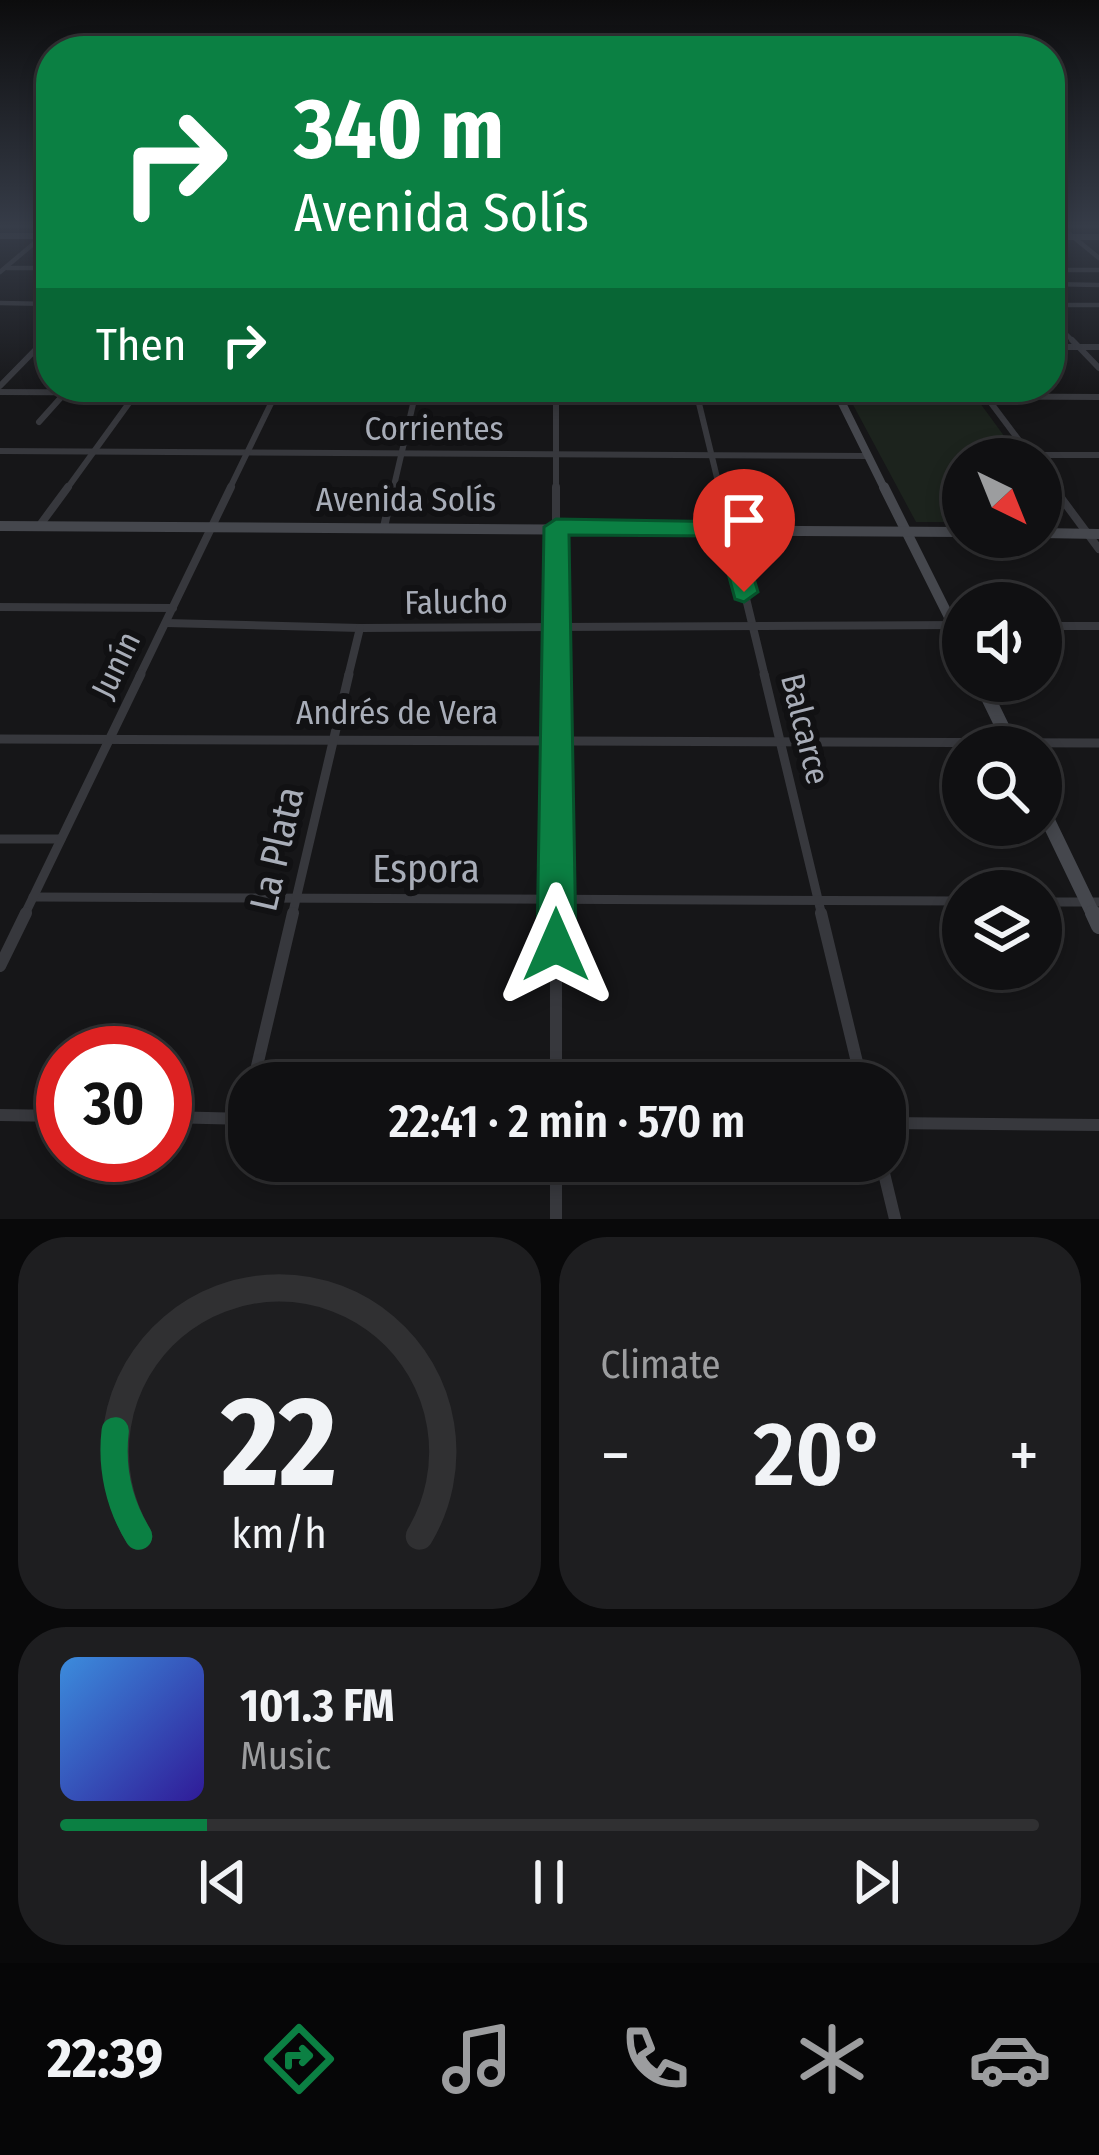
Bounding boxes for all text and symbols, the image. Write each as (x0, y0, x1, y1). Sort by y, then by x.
text: 340 m (294, 79, 504, 180)
icon: right (96, 84, 252, 240)
text: Avenida Solís (294, 181, 589, 245)
icon: right (211, 312, 277, 378)
text: Then (96, 318, 187, 372)
street label: Corrientes (364, 409, 504, 449)
north arrow (942, 438, 1062, 558)
map controls (942, 438, 1062, 990)
pin (693, 469, 795, 592)
street label: Avenida Solís (316, 480, 496, 520)
icon: arrive (711, 487, 777, 553)
street label: Falucho (404, 581, 508, 623)
button: sound (942, 582, 1062, 702)
street label: Junín (83, 625, 149, 705)
street label: Balcarce (772, 669, 838, 789)
street label: Andrés de Vera (296, 693, 498, 733)
button: search (942, 726, 1062, 846)
street label: La Plata (240, 782, 314, 916)
street label: Espora (372, 846, 480, 892)
button: layers (942, 870, 1062, 990)
position arrow (493, 882, 619, 1008)
speed limit sign: 30 (36, 1026, 192, 1182)
text: 22:41 · 2 min · 570 m (389, 1095, 745, 1149)
text: Climate (601, 1342, 721, 1388)
text: 22 (220, 1368, 337, 1518)
text: 20° (754, 1401, 886, 1509)
text: − (601, 1416, 630, 1495)
text: + (1009, 1416, 1039, 1495)
text: km/h (231, 1508, 327, 1559)
text: 101.3 FM (240, 1679, 394, 1733)
text: Music (240, 1733, 331, 1779)
icon: previous (190, 1849, 256, 1915)
icon: pause (516, 1849, 582, 1915)
icon: next (843, 1849, 909, 1915)
icon: directions (257, 2017, 341, 2101)
icon: music (435, 2017, 519, 2101)
icon: phone (613, 2017, 697, 2101)
icon: climate (790, 2017, 874, 2101)
icon: car (968, 2017, 1052, 2101)
text: 22:39 (47, 2027, 163, 2091)

